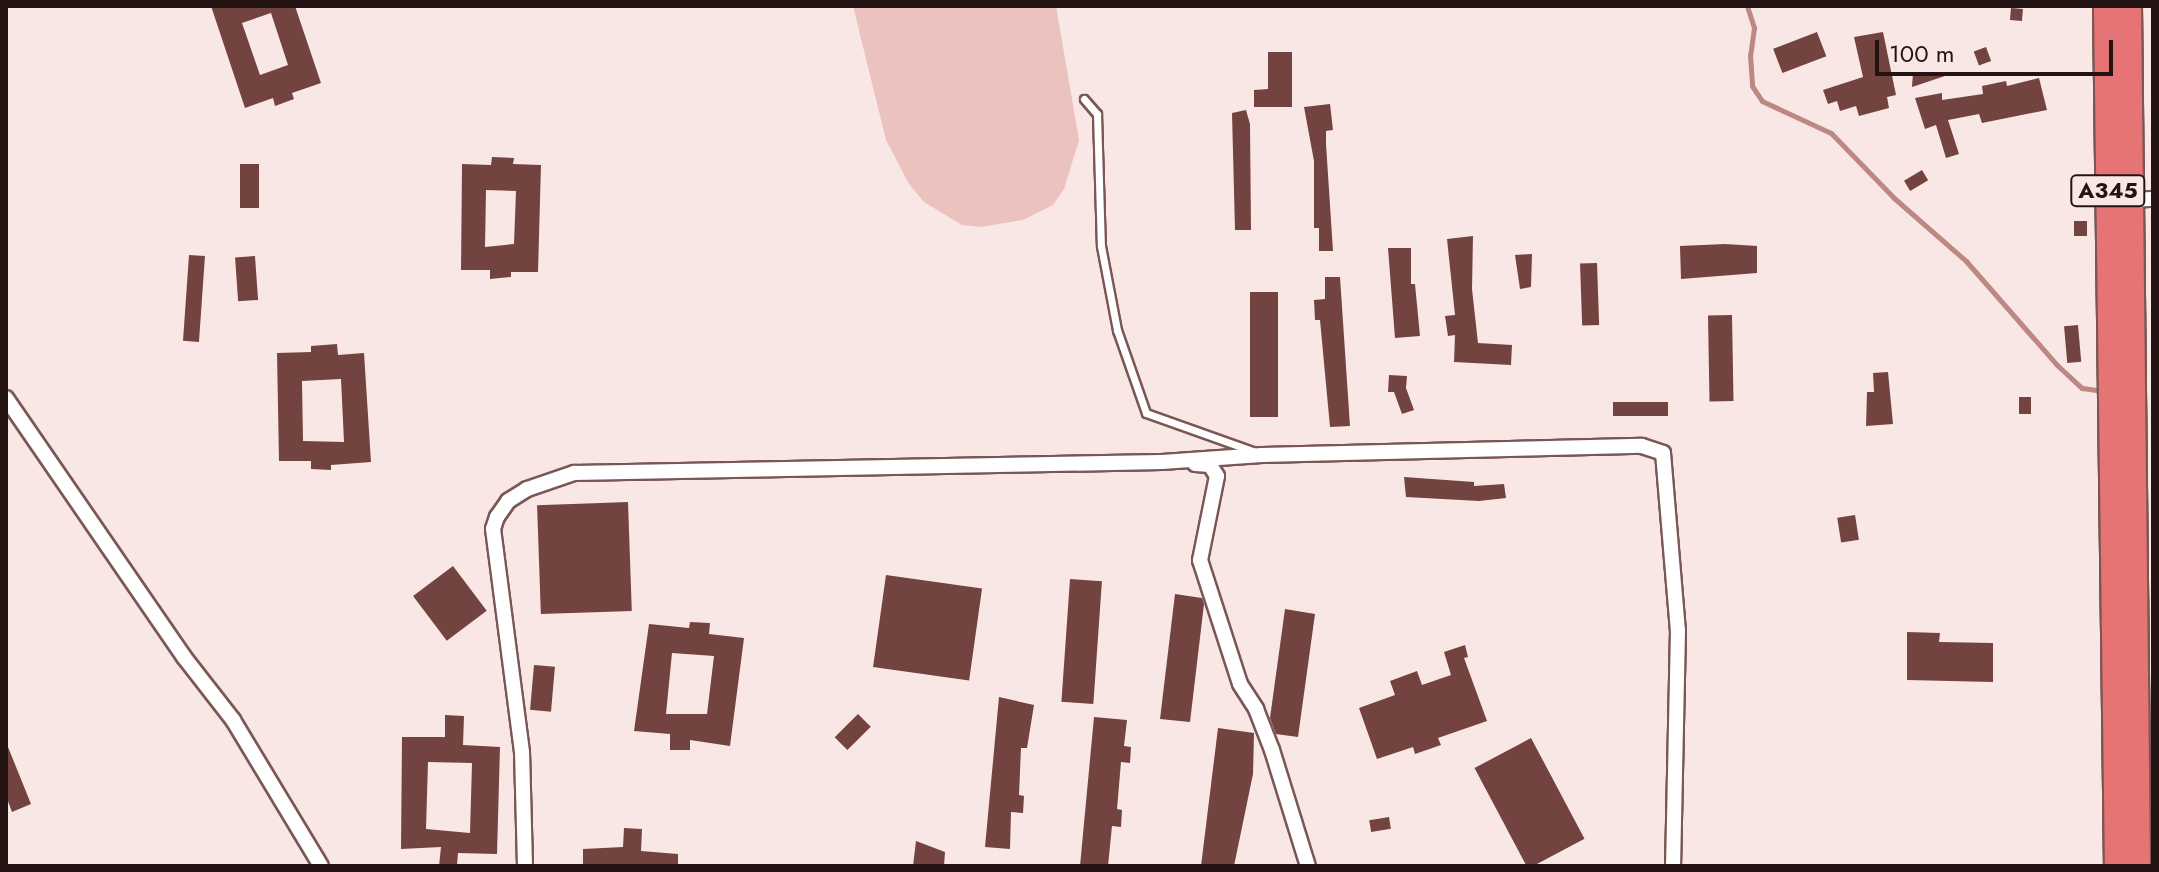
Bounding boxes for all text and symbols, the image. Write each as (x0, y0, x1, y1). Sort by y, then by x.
scale bar (1879, 24, 2117, 74)
text: 100 m (1889, 36, 1955, 71)
road number: A345 (2070, 173, 2146, 209)

